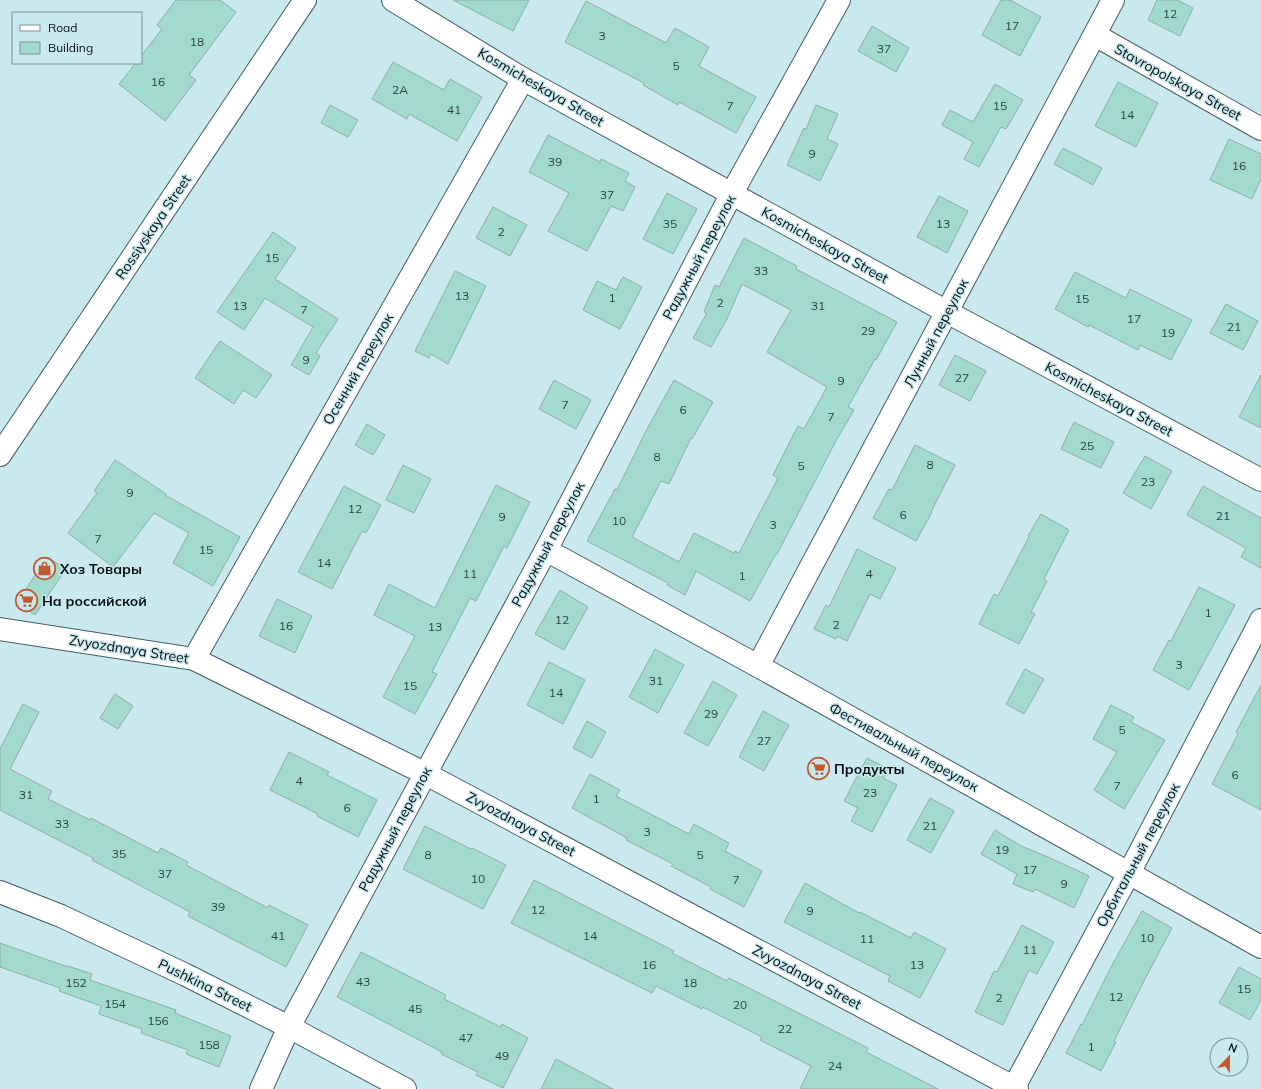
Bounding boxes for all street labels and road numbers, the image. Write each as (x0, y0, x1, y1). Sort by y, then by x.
street label: Stavropolskaya Street (1111, 40, 1245, 124)
street label: Kosmicheskaya Street (475, 44, 607, 130)
street label: Rossiyskaya Street (111, 171, 195, 283)
street label: Радужный переулок (658, 191, 740, 323)
street label: Kosmicheskaya Street (758, 203, 892, 287)
street label: Лунный переулок (900, 275, 973, 391)
street label: Осенний переулок (319, 310, 398, 428)
street label: Kosmicheskaya Street (1042, 358, 1176, 440)
street label: Радужный переулок (507, 478, 589, 610)
street label: Zvyozdnaya Street (68, 631, 190, 667)
street label: Фестивальный переулок (826, 698, 982, 796)
street label: Радужный переулок (354, 763, 436, 895)
street label: Орбитальный переулок (1092, 779, 1184, 930)
street label: Zvyozdnaya Street (463, 788, 579, 860)
street label: Zvyozdnaya Street (749, 941, 865, 1013)
street label: Pushkina Street (155, 955, 255, 1015)

